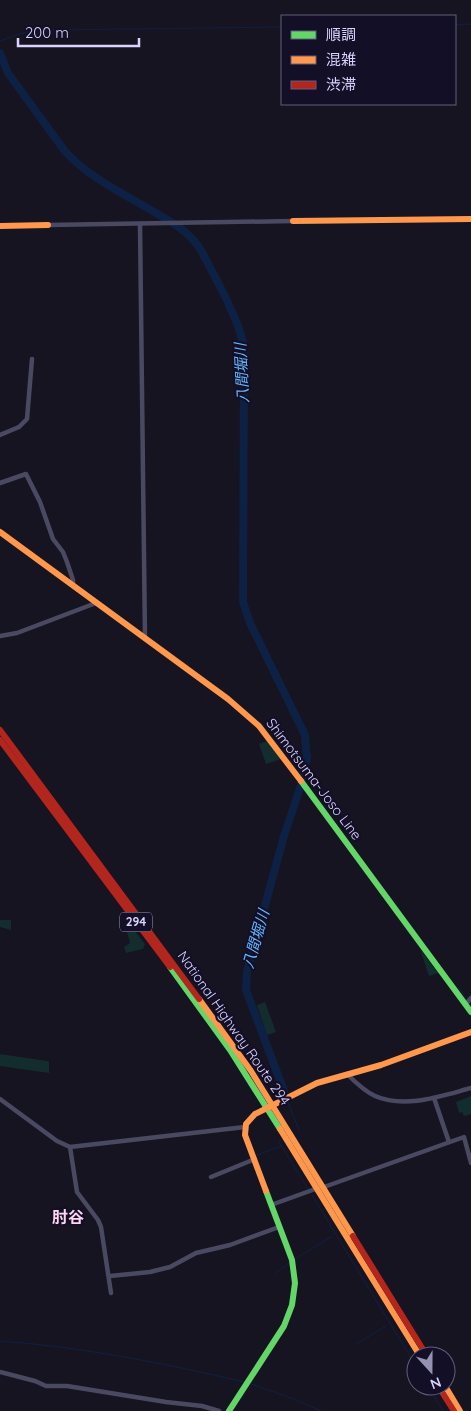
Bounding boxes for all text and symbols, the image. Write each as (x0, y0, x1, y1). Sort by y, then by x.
scale bar (18, 15, 139, 47)
legend (281, 15, 456, 105)
text: 200 m (25, 23, 69, 42)
text: 順調 (326, 25, 356, 44)
text: 混雑 (326, 50, 356, 69)
text: 渋滞 (326, 75, 356, 94)
water label: 八間堀川 (230, 341, 253, 403)
street label: Shimotsuma-Joso Line (262, 714, 366, 844)
water label: 八間堀川 (238, 905, 273, 970)
road number: 294 (120, 912, 152, 932)
street label: National Highway Route 294 (174, 947, 294, 1109)
district label: 肘谷 (52, 1207, 84, 1227)
north arrow (406, 1346, 456, 1396)
text: N (428, 1373, 444, 1393)

